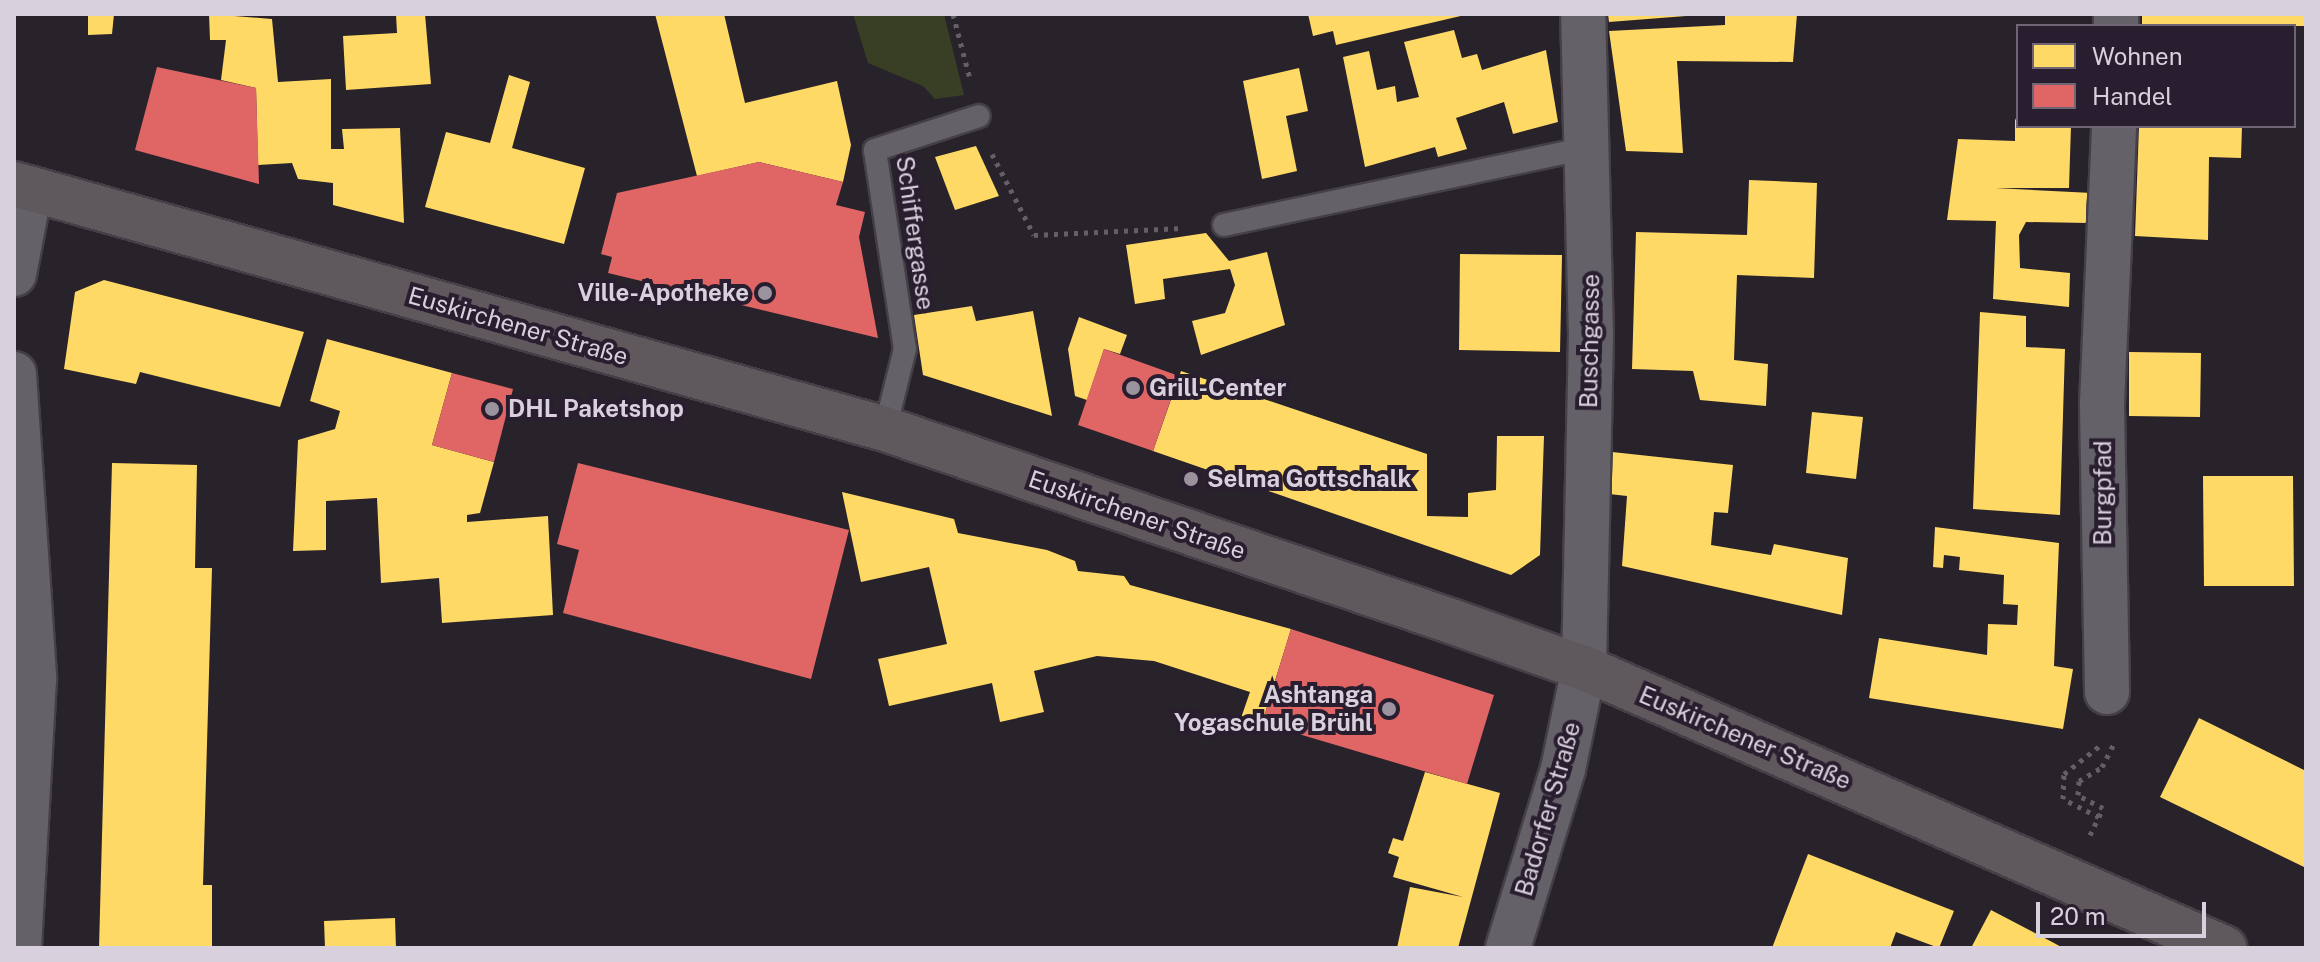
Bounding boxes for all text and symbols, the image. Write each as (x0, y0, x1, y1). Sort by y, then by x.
legend (2016, 24, 2296, 128)
text: Wohnen (2092, 42, 2183, 70)
text: Handel (2092, 82, 2173, 110)
street label: Schiffergasse (890, 154, 940, 312)
street label: Buschgasse (1574, 274, 1606, 408)
place label: Ville-Apotheke (577, 279, 749, 307)
street label: Euskirchener Straße (405, 281, 631, 371)
marker: Ville-Apotheke (756, 284, 774, 302)
place label: Grill-Center (1149, 374, 1286, 402)
marker: Grill-Center (1124, 379, 1142, 397)
place label: DHL Paketshop (508, 395, 684, 423)
marker: DHL Paketshop (483, 400, 501, 418)
street label: Burgpfad (2089, 440, 2117, 546)
street label: Euskirchener Straße (1025, 464, 1249, 566)
place label: Selma Gottschalk (1207, 465, 1411, 493)
marker: Selma Gottschalk (1182, 470, 1200, 488)
street label: Euskirchener Straße (1635, 680, 1855, 796)
place label: Ashtanga Yogaschule Brühl (1174, 681, 1373, 737)
marker: Ashtanga Yogaschule Brühl (1380, 700, 1398, 718)
street label: Badorfer Straße (1509, 719, 1587, 899)
scale bar (2040, 886, 2210, 936)
text: 20 m (2050, 902, 2106, 930)

